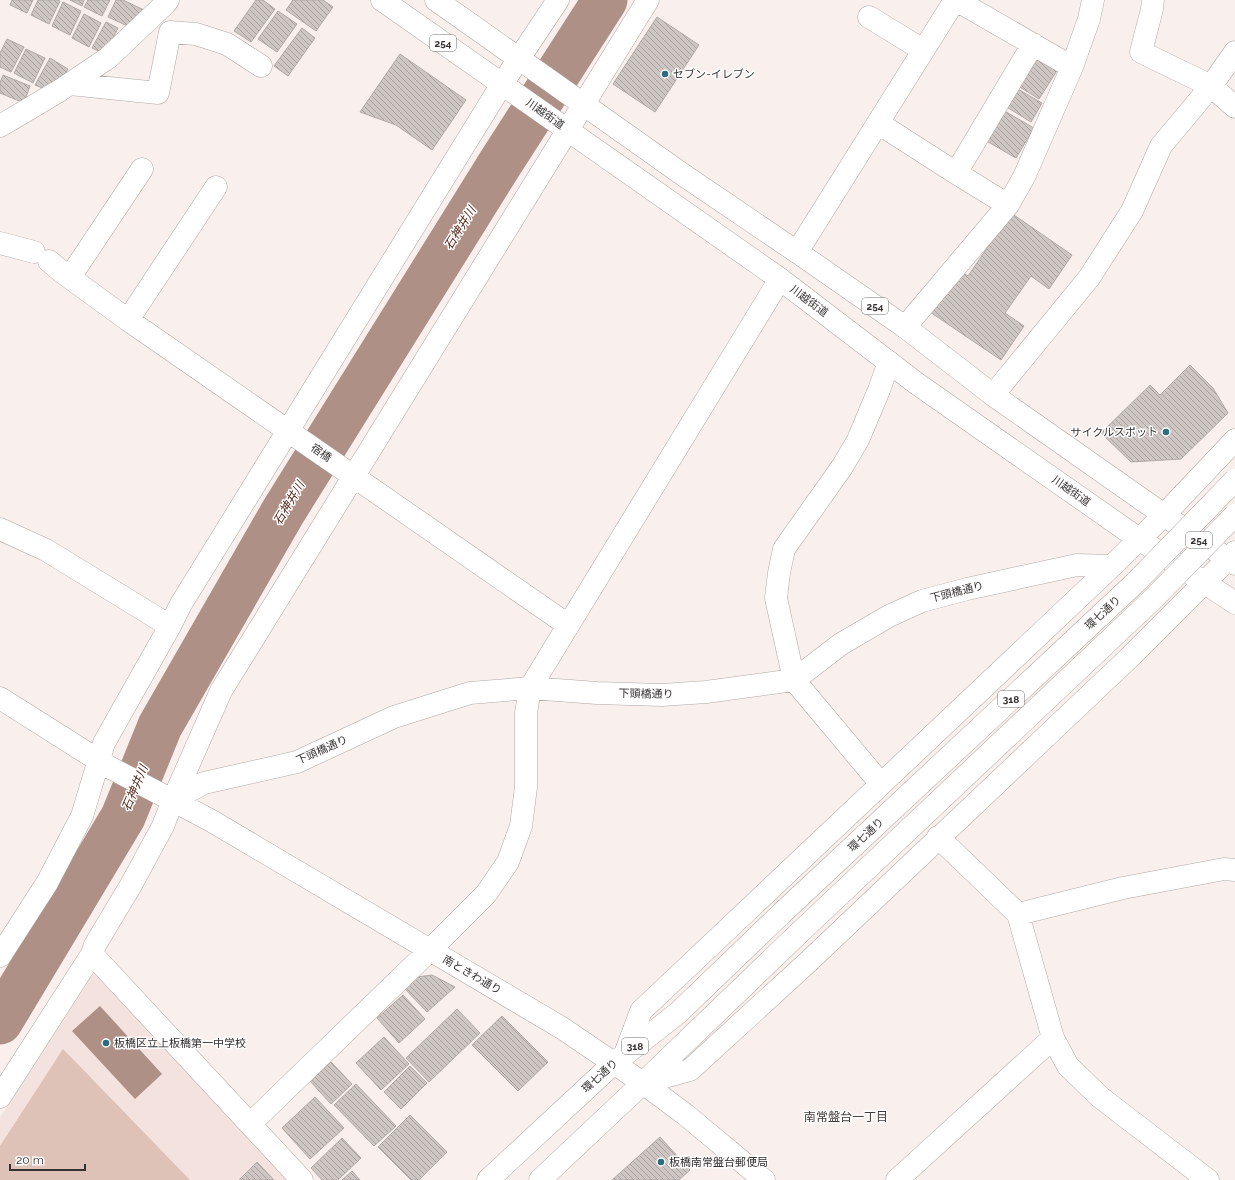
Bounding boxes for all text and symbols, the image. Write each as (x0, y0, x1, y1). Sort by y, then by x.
road number: 254 (430, 35, 456, 51)
place label: セブン-イレブン (673, 68, 755, 81)
marker: セブン-イレブン (660, 69, 670, 79)
street label: 川越街道 (523, 96, 567, 132)
water label: 石神井川 (441, 202, 480, 252)
street label: 川越街道 (788, 283, 830, 319)
road number: 254 (862, 298, 888, 314)
place label: サイクルスポット (1071, 426, 1158, 439)
marker: サイクルスポット (1161, 427, 1171, 437)
street label: 宿橋 (308, 441, 334, 465)
street label: 川越街道 (1049, 473, 1093, 509)
water label: 石神井川 (271, 477, 308, 527)
road number: 254 (1186, 532, 1212, 548)
street label: 下頭橋通り (929, 579, 985, 605)
street label: 環七通り (1082, 593, 1124, 633)
street label: 下頭橋通り (618, 687, 674, 701)
road number: 318 (998, 691, 1024, 707)
street label: 下頭橋通り (294, 733, 350, 767)
water label: 石神井川 (119, 761, 152, 813)
street label: 環七通り (845, 815, 887, 855)
street label: 南ときわ通り (440, 953, 504, 997)
place label: 板橋区立上板橋第一中学校 (114, 1037, 246, 1050)
marker: 板橋区立上板橋第一中学校 (101, 1038, 111, 1048)
road number: 318 (622, 1038, 648, 1054)
street label: 環七通り (579, 1056, 621, 1096)
district label: 南常盤台一丁目 (804, 1110, 888, 1124)
scale bar (10, 1146, 85, 1172)
text: 20 m (16, 1153, 44, 1167)
place label: 板橋南常盤台郵便局 (669, 1156, 768, 1169)
marker: 板橋南常盤台郵便局 (656, 1157, 666, 1167)

